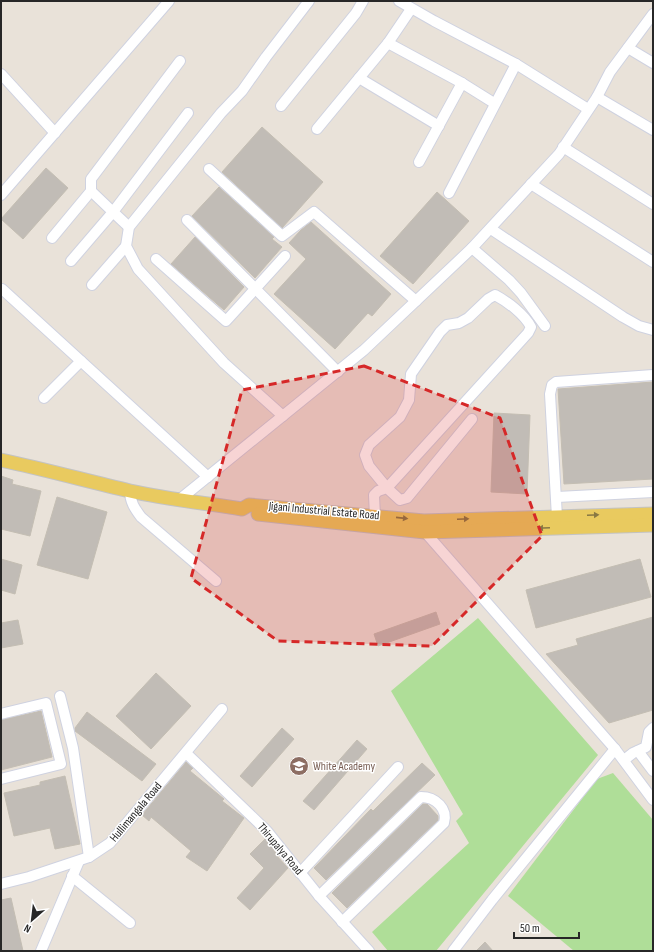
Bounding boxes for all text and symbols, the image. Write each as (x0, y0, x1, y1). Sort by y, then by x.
street label: Jigani Industrial Estate Road (267, 499, 380, 523)
one-way arrow (587, 512, 599, 519)
one-way arrow (396, 515, 408, 521)
one-way arrow (457, 516, 469, 523)
one-way arrow (537, 525, 550, 531)
school or university icon: White Academy (288, 755, 310, 777)
place label: White Academy (313, 759, 376, 774)
street label: Hullimangala Road (107, 779, 165, 845)
street label: Thirupalya Road (254, 820, 306, 878)
north arrow (12, 900, 52, 940)
scale bar (514, 914, 579, 940)
text: N (22, 921, 33, 936)
text: 50 m (520, 921, 540, 936)

